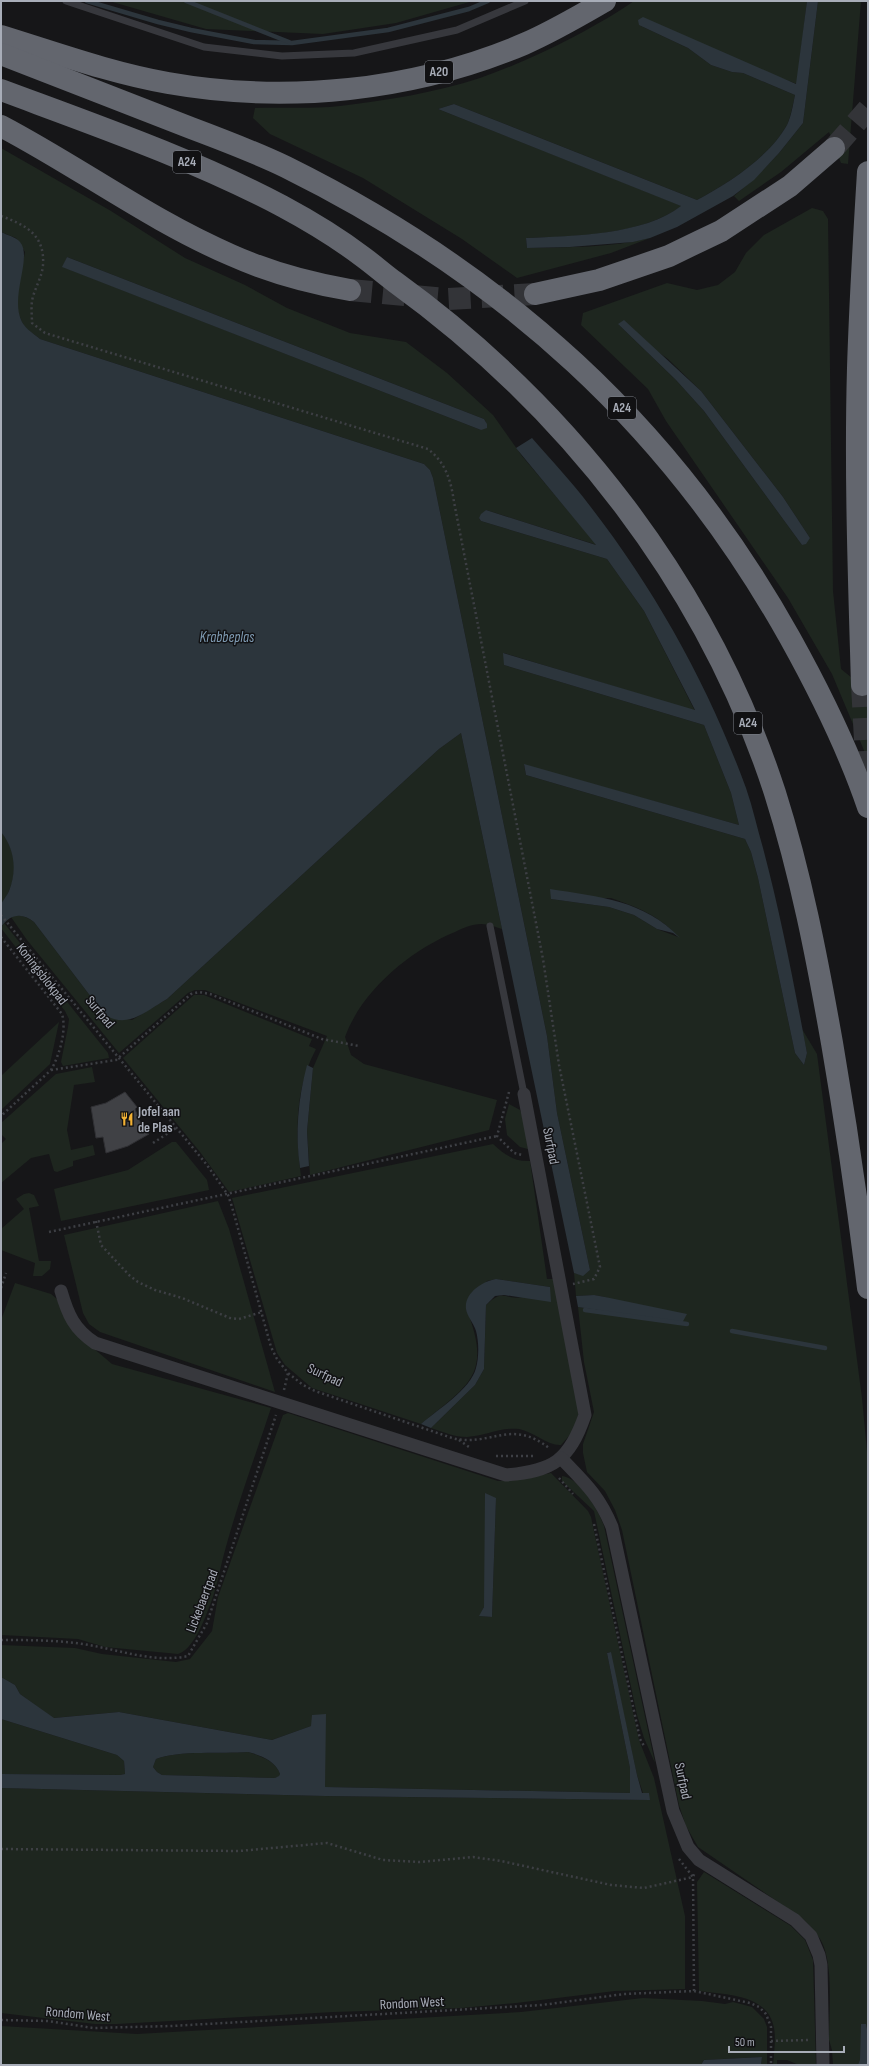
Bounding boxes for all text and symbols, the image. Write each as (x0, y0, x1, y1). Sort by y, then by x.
road number: A20 (425, 61, 453, 83)
road number: A24 (173, 151, 201, 173)
road number: A24 (608, 397, 636, 419)
water label: Krabbeplas (200, 628, 255, 647)
road number: A24 (734, 712, 762, 734)
street label: Koningsblokpad (13, 940, 71, 1008)
street label: Surfpad (82, 992, 119, 1032)
place label: Jofel aan de Plas (137, 1103, 180, 1136)
restaurant icon: Jofel aan de Plas (119, 1111, 135, 1127)
street label: Surfpad (539, 1126, 563, 1166)
street label: Surfpad (305, 1359, 346, 1391)
street label: Lickebaertpad (182, 1567, 222, 1635)
street label: Surfpad (671, 1761, 695, 1801)
street label: Rondom West (379, 1993, 445, 2013)
street label: Rondom West (45, 2003, 111, 2025)
scale bar (729, 2028, 844, 2054)
text: 50 m (735, 2035, 755, 2050)

